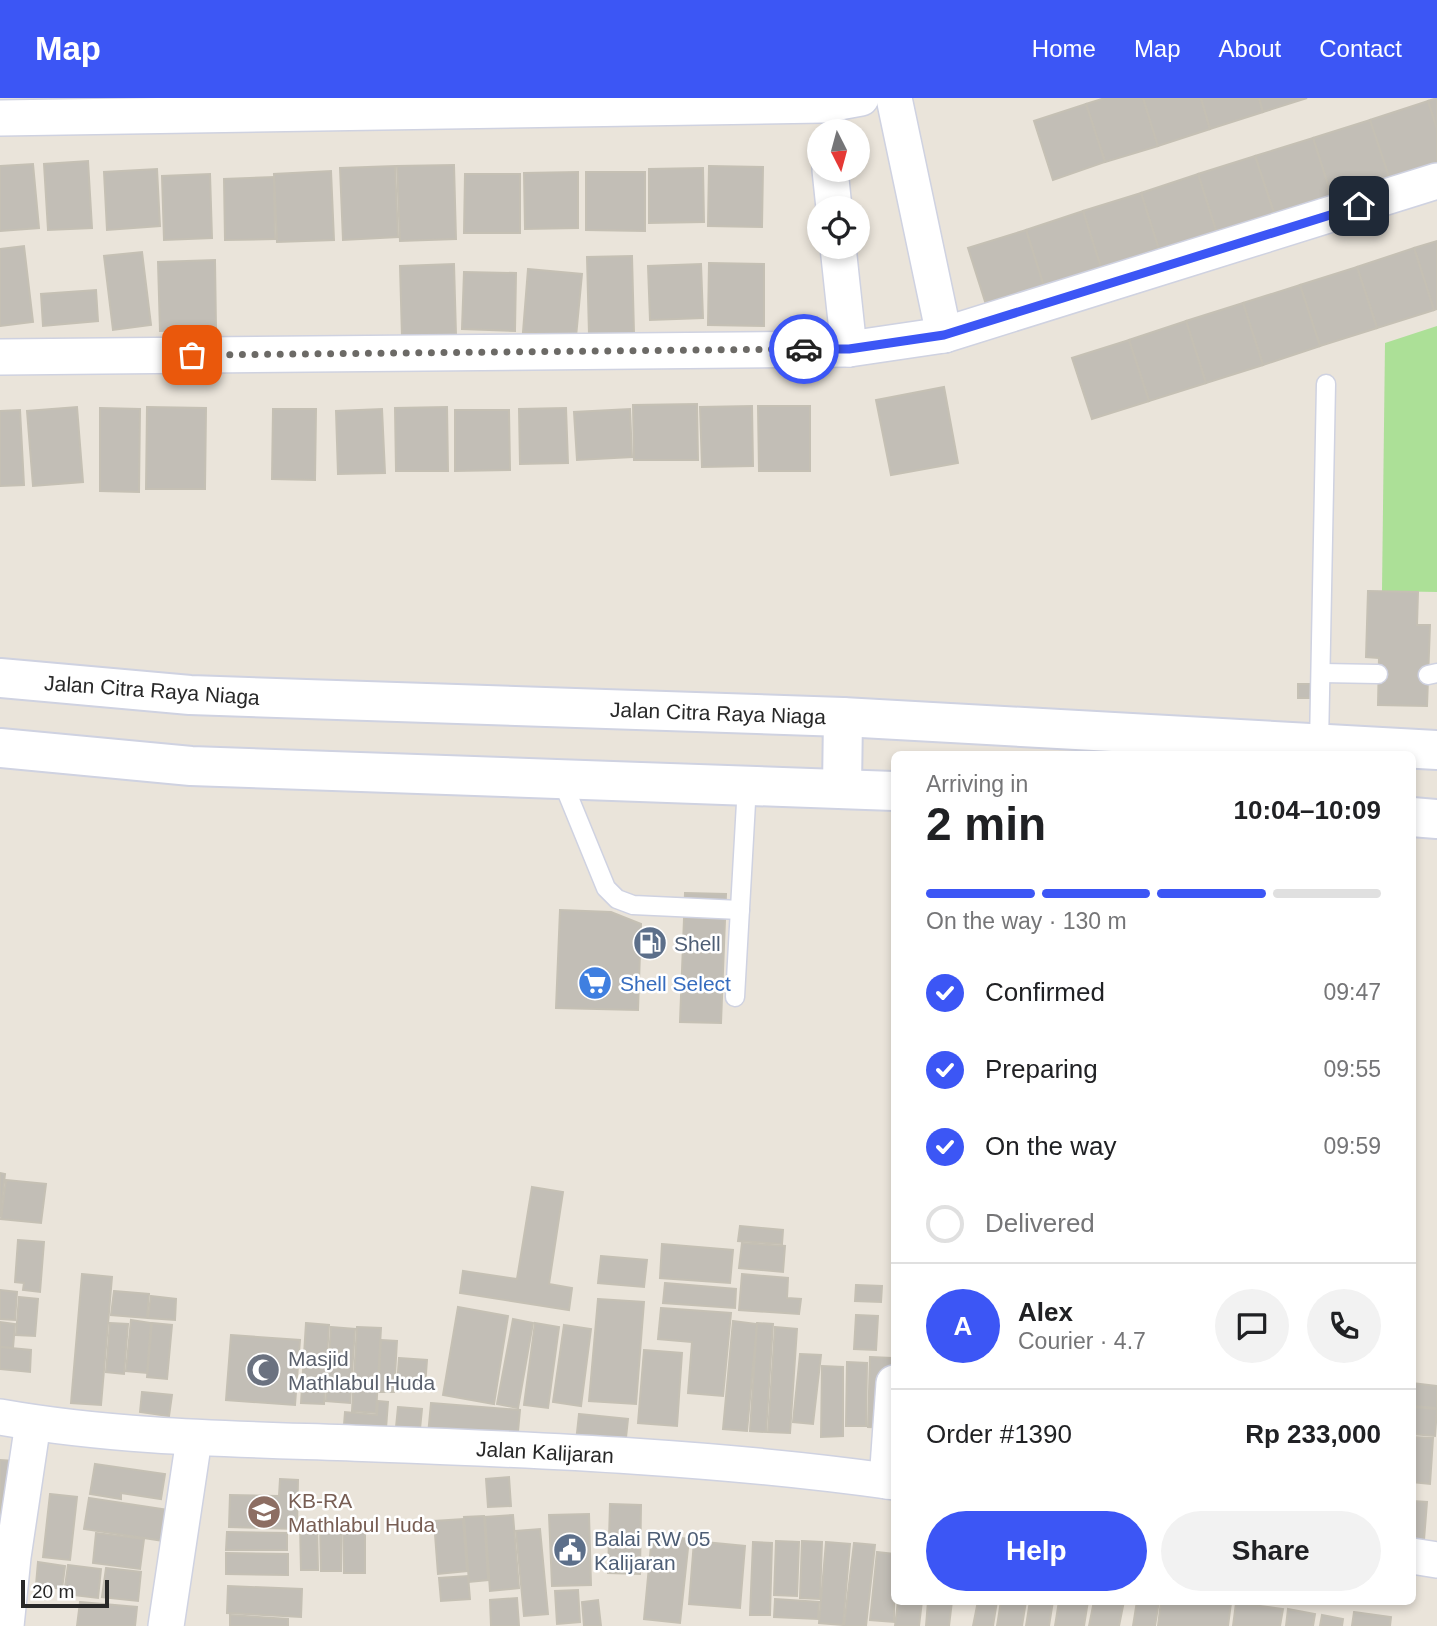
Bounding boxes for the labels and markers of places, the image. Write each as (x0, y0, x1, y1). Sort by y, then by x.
pin (1329, 176, 1389, 236)
pin (162, 325, 222, 385)
fuel station icon: Shell (631, 924, 669, 962)
place label: Shell (674, 932, 721, 955)
supermarket icon: Shell Select (576, 964, 614, 1002)
place label: Shell Select (620, 972, 731, 995)
place label: Masjid Mathlabul Huda (288, 1347, 435, 1394)
mosque icon: Masjid Mathlabul Huda (244, 1351, 282, 1389)
place label: KB-RA Mathlabul Huda (288, 1489, 435, 1536)
school or university icon: KB-RA Mathlabul Huda (245, 1493, 283, 1531)
place label: Balai RW 05 Kalijaran (594, 1527, 710, 1574)
public building icon: Balai RW 05 Kalijaran (551, 1531, 589, 1569)

